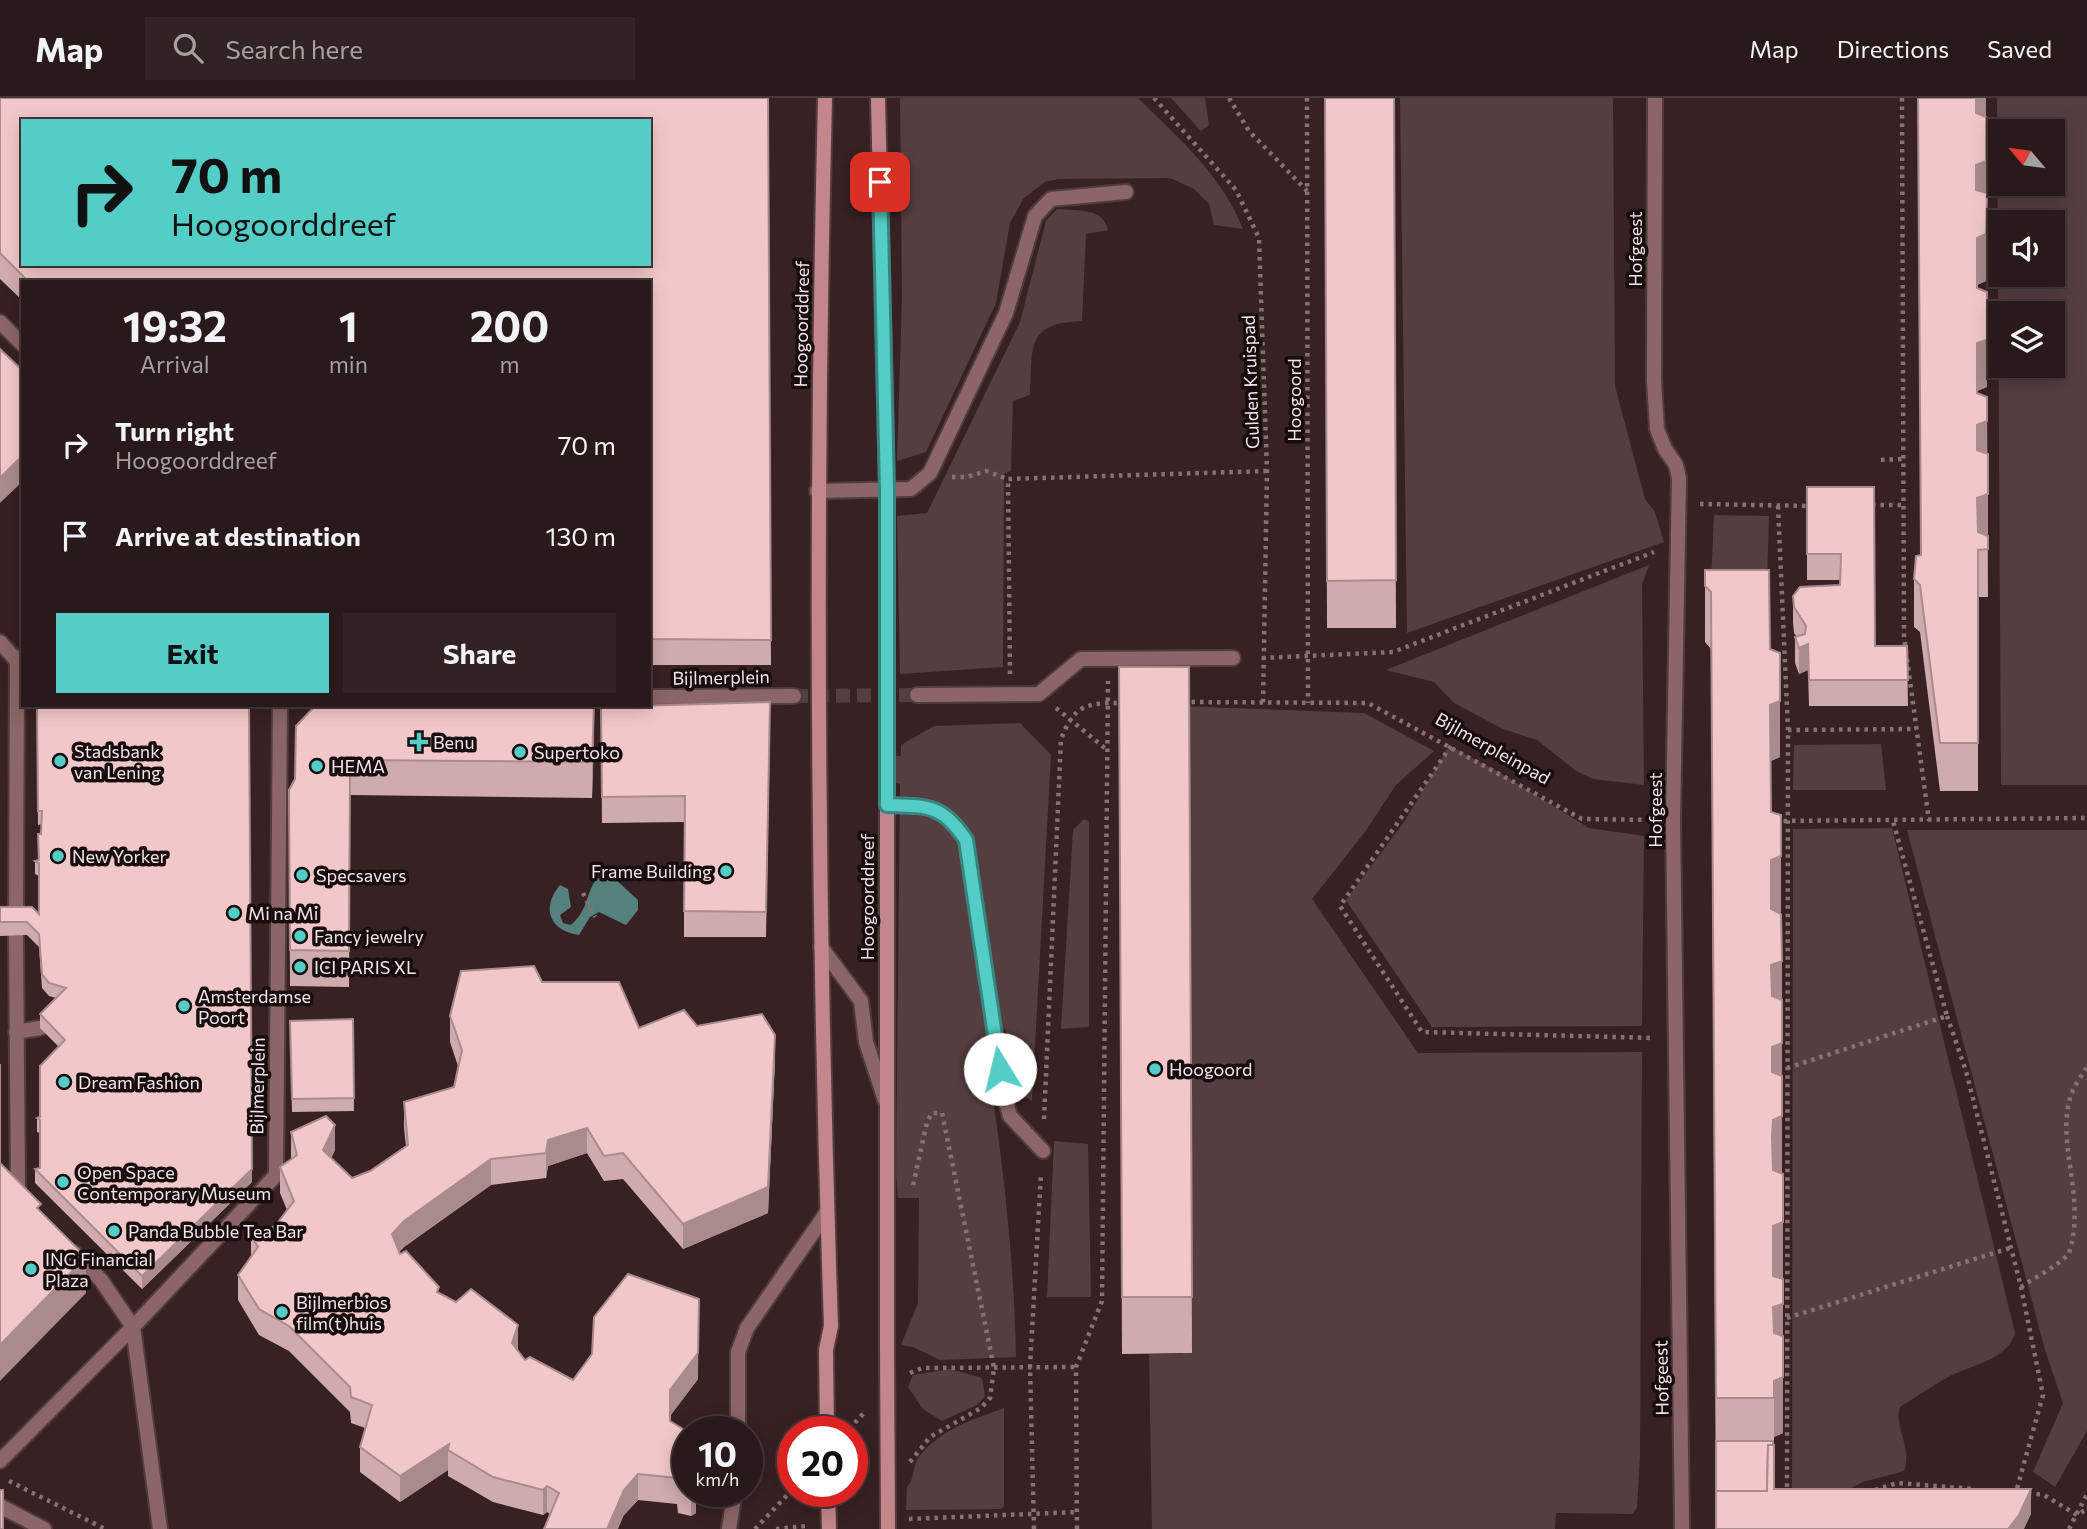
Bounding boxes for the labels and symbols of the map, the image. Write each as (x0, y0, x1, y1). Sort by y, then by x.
north arrow (1988, 119, 2065, 196)
pin (850, 152, 910, 212)
street label: Hofgeest (1624, 211, 1646, 287)
street label: Hoogoorddreef (789, 260, 813, 387)
street label: Gulden Kruispad (1237, 315, 1263, 449)
street label: Hoogoord (1283, 358, 1305, 442)
street label: Bijlmerplein (672, 665, 770, 689)
street label: Bijlmerpleinpad (1432, 707, 1554, 789)
place label: Benu (433, 731, 474, 753)
marker: Benu (411, 734, 427, 750)
place label: Stadsbank van Lening (74, 740, 161, 783)
place label: Supertoko (534, 741, 620, 763)
marker: Supertoko (512, 744, 528, 760)
marker: Stadsbank van Lening (52, 753, 68, 769)
place label: HEMA (331, 755, 385, 777)
marker: HEMA (309, 758, 325, 774)
street label: Hofgeest (1644, 772, 1666, 848)
street label: Hoogoorddreef (856, 833, 878, 960)
place label: New Yorker (72, 845, 167, 867)
marker: New Yorker (50, 848, 66, 864)
place label: Frame Building (591, 860, 712, 882)
marker: Frame Building (718, 863, 734, 879)
place label: Specsavers (316, 864, 406, 886)
marker: Specsavers (294, 867, 310, 883)
place label: Mi na Mi (248, 902, 318, 924)
marker: Mi na Mi (226, 905, 242, 921)
place label: Fancy jewelry (314, 925, 424, 947)
marker: Fancy jewelry (292, 928, 308, 944)
place label: ICI PARIS XL (314, 956, 416, 978)
marker: ICI PARIS XL (292, 959, 308, 975)
place label: Amsterdamse Poort (198, 985, 311, 1028)
marker: Amsterdamse Poort (176, 998, 192, 1014)
position arrow (963, 1032, 1037, 1106)
street label: Bijlmerplein (245, 1037, 269, 1135)
place label: Hoogoord (1169, 1058, 1252, 1080)
marker: Hoogoord (1147, 1061, 1163, 1077)
place label: Dream Fashion (78, 1071, 200, 1093)
marker: Dream Fashion (56, 1074, 72, 1090)
place label: Open Space Contemporary Museum (77, 1161, 271, 1204)
marker: Open Space Contemporary Museum (55, 1174, 71, 1190)
place label: Panda Bubble Tea Bar (128, 1220, 304, 1242)
marker: Panda Bubble Tea Bar (106, 1223, 122, 1239)
place label: ING Financial Plaza (45, 1248, 153, 1291)
marker: ING Financial Plaza (23, 1261, 39, 1277)
place label: Bijlmerbios film(t)huis (296, 1291, 388, 1334)
marker: Bijlmerbios film(t)huis (274, 1304, 290, 1320)
street label: Hofgeest (1649, 1340, 1673, 1416)
speed limit sign: 20 (777, 1416, 868, 1507)

